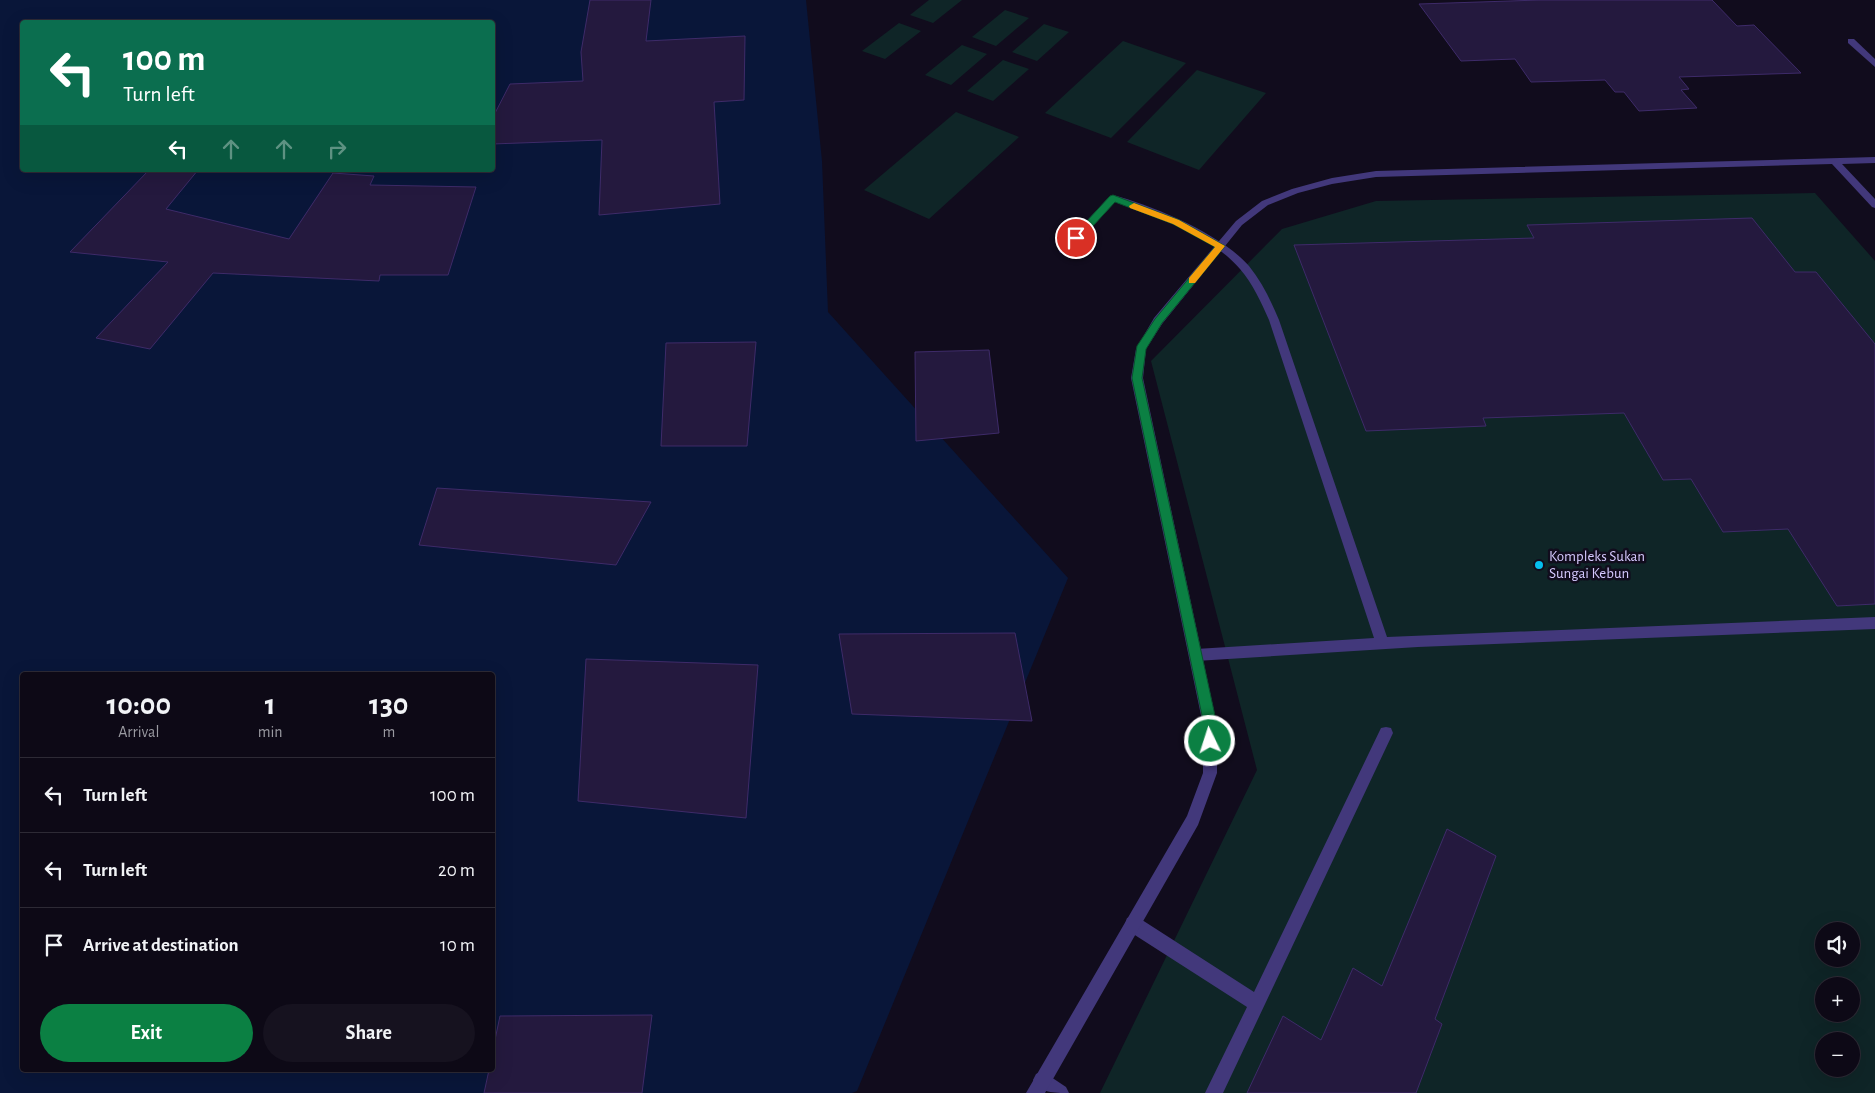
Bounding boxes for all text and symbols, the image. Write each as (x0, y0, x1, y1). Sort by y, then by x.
icon: left (40, 40, 105, 105)
text: 100 m (123, 42, 206, 77)
text: Turn left (123, 83, 195, 105)
icon: left (164, 135, 192, 163)
icon: ahead (217, 135, 245, 163)
icon: ahead (270, 135, 298, 163)
icon: right (323, 135, 351, 163)
pin (1055, 217, 1097, 259)
icon: arrive (1062, 224, 1090, 252)
place label: Kompleks Sukan Sungai Kebun (1549, 549, 1645, 581)
marker: Kompleks Sukan Sungai Kebun (1533, 559, 1545, 571)
text: 10:00 (107, 690, 171, 720)
text: 1 (265, 690, 276, 720)
text: 130 (369, 690, 408, 720)
position arrow (1183, 714, 1235, 766)
text: Arrival (118, 724, 159, 740)
text: min (258, 724, 283, 740)
text: m (382, 724, 395, 740)
icon: left (40, 781, 68, 809)
text: Turn left (83, 786, 147, 805)
text: 100 m (430, 786, 475, 805)
icon: left (40, 856, 68, 884)
text: Turn left (83, 861, 147, 880)
text: 20 m (438, 861, 475, 880)
map controls (1815, 922, 1860, 1077)
button: sound (1815, 922, 1860, 967)
icon: arrive (40, 931, 68, 959)
text: Arrive at destination (83, 936, 239, 955)
text: 10 m (440, 936, 475, 955)
button: + (1815, 977, 1860, 1022)
button: Exit (40, 1004, 253, 1062)
button: Share (263, 1004, 475, 1062)
button: − (1815, 1032, 1860, 1077)

